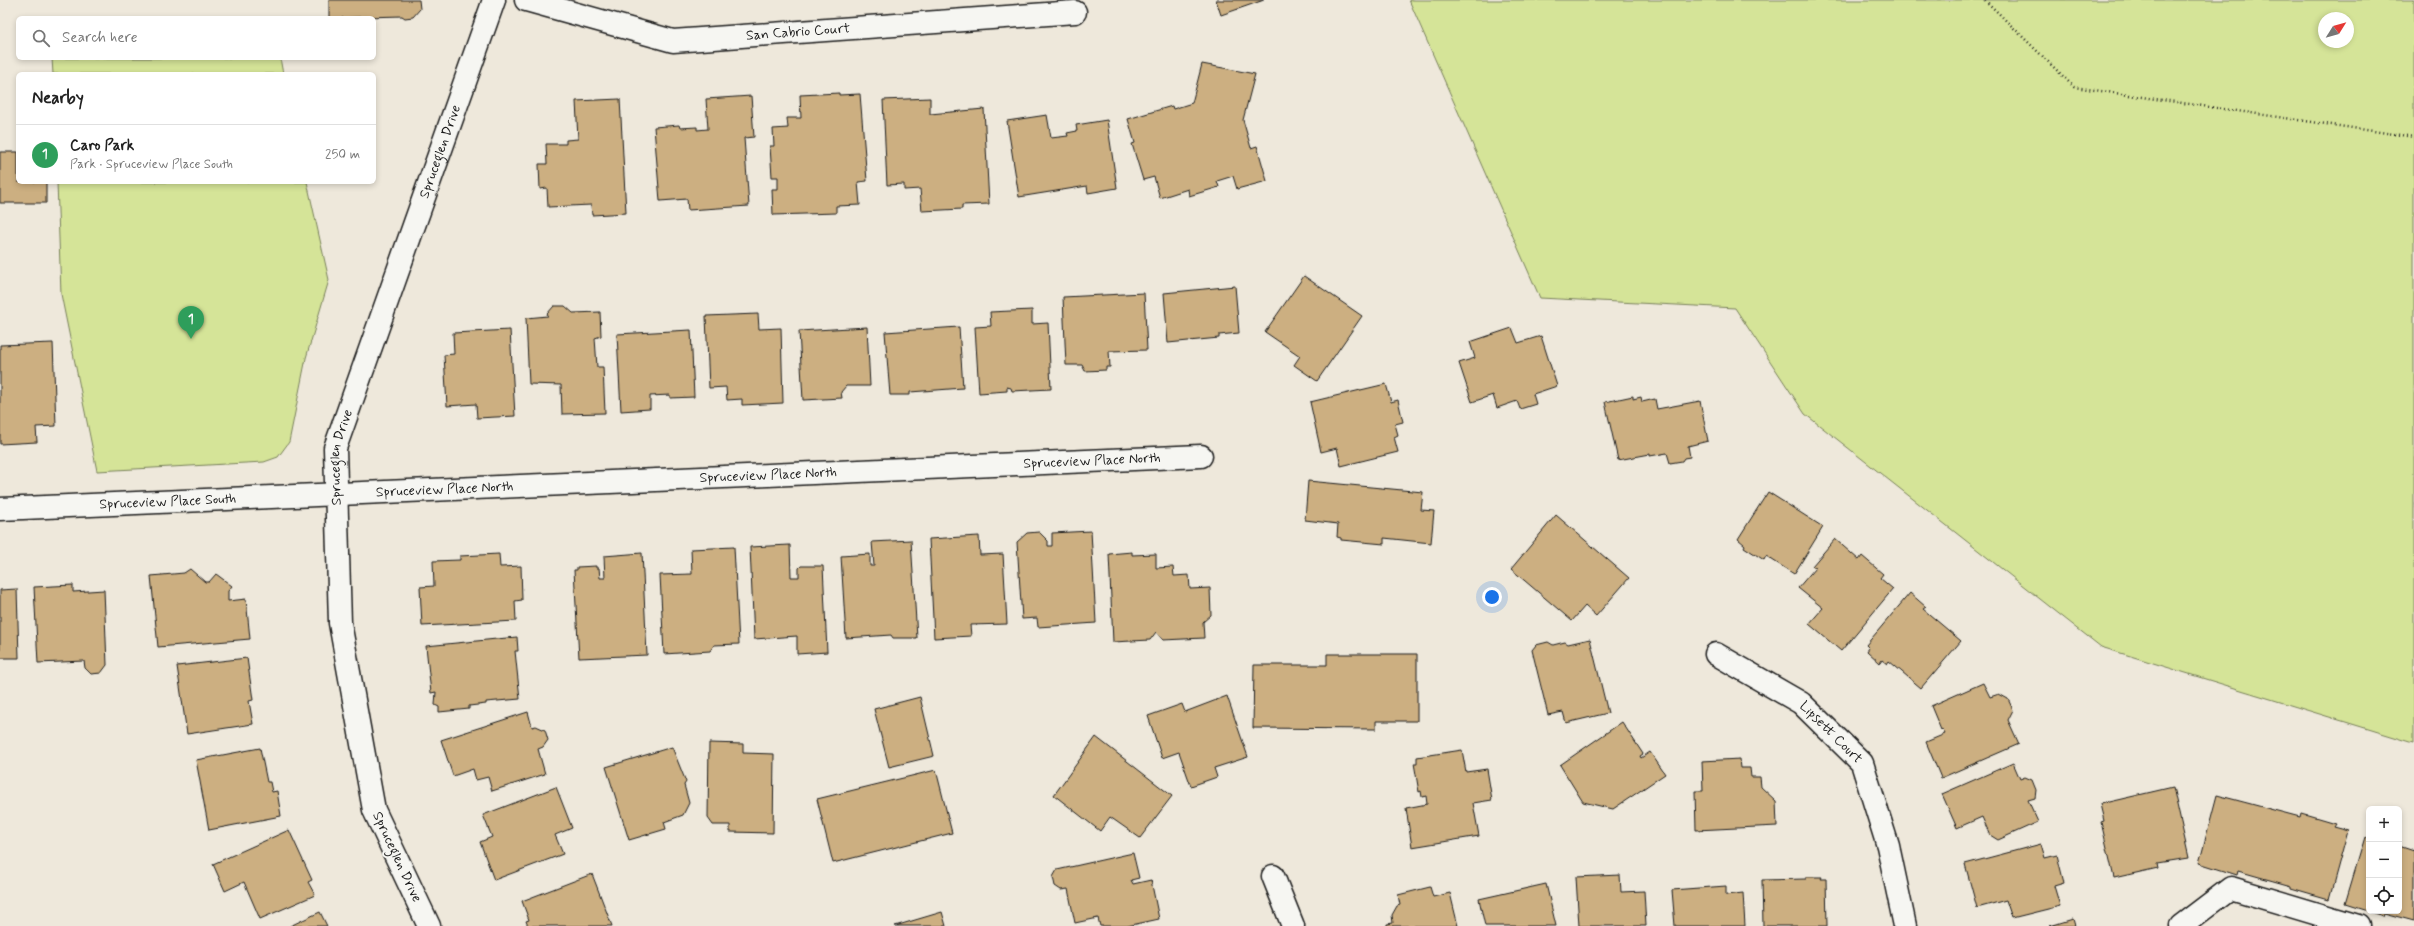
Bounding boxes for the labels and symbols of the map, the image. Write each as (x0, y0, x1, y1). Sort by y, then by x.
north arrow (2318, 12, 2354, 48)
street label: San Cabrio Court (745, 19, 851, 45)
street label: Spruceglen Drive (415, 102, 465, 201)
pin: 1 (178, 306, 204, 339)
street label: Spruceglen Drive (326, 407, 357, 506)
street label: Spruceview Place North (1023, 449, 1161, 473)
street label: Spruceview Place North (699, 463, 838, 487)
street label: Spruceview Place North (375, 477, 514, 501)
street label: Spruceview Place South (99, 490, 237, 514)
your location (1482, 587, 1502, 607)
street label: Lipsett Court (1795, 697, 1867, 768)
street label: Spruceglen Drive (366, 809, 426, 906)

